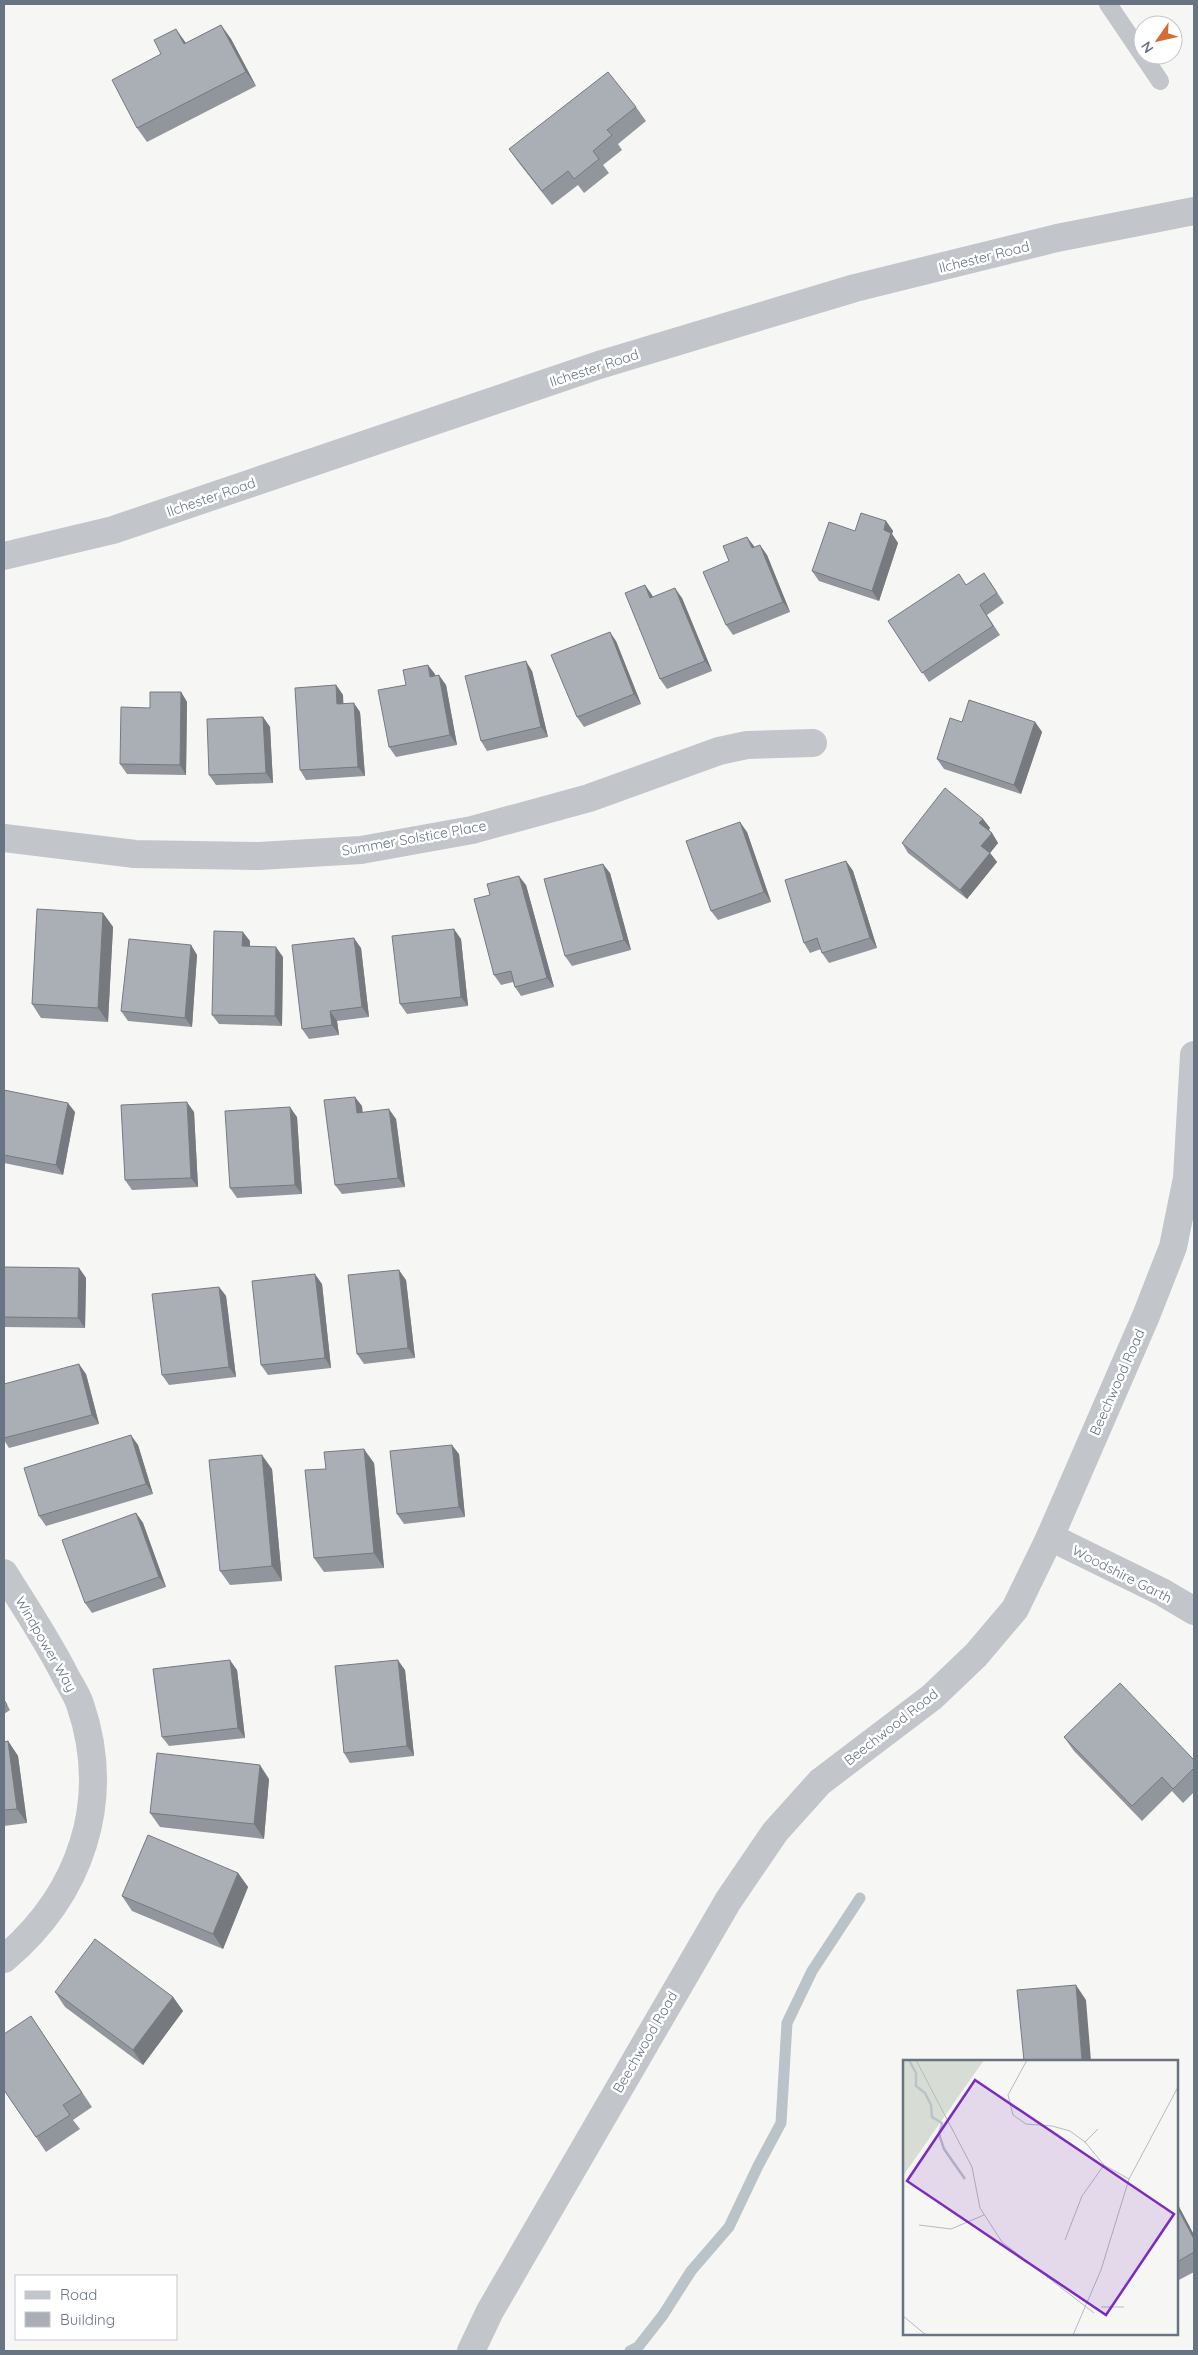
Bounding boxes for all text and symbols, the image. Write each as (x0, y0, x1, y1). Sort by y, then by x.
north arrow (1133, 15, 1183, 65)
text: N (1137, 38, 1158, 57)
street label: Ilchester Road (937, 237, 1031, 277)
street label: Ilchester Road (547, 345, 641, 391)
street label: Ilchester Road (164, 473, 258, 521)
street label: Summer Solstice Place (340, 816, 488, 860)
street label: Beechwood Road (1085, 1326, 1149, 1438)
street label: Woodshire Garth (1069, 1541, 1175, 1607)
street label: Windpower Way (11, 1593, 81, 1695)
street label: Beechwood Road (840, 1685, 942, 1769)
street label: Beechwood Road (609, 1988, 681, 2096)
inset map (903, 2060, 1178, 2335)
legend (15, 2275, 178, 2340)
text: Road (60, 2285, 97, 2304)
text: Building (60, 2310, 115, 2329)

